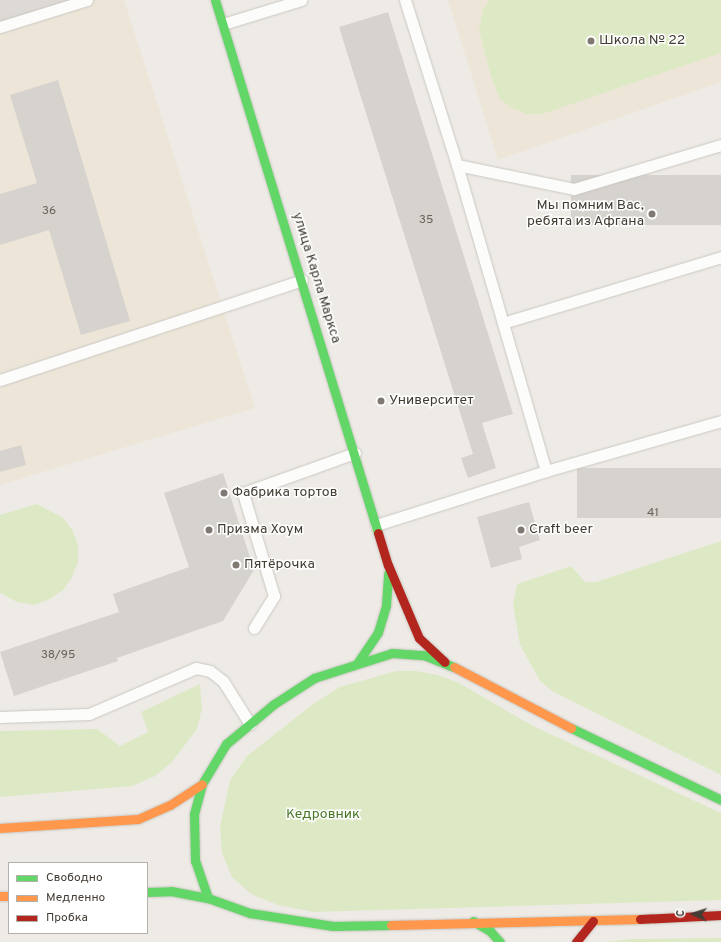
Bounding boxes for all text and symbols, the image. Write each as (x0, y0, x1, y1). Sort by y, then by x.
place label: Школа № 22 (599, 33, 685, 49)
marker: Школа № 22 (586, 36, 596, 46)
place label: Мы помним Вас, ребята из Афгана (527, 198, 644, 230)
house number: 36 (42, 205, 56, 219)
marker: Мы помним Вас, ребята из Афгана (647, 209, 657, 219)
street label: улица Карла Маркса (288, 210, 344, 346)
house number: 35 (419, 214, 433, 228)
place label: Университет (389, 393, 473, 409)
marker: Университет (376, 396, 386, 406)
place label: Фабрика тортов (232, 485, 338, 501)
marker: Фабрика тортов (219, 488, 229, 498)
house number: 41 (647, 507, 659, 521)
place label: Призма Хоум (217, 522, 303, 538)
place label: Craft beer (529, 522, 593, 538)
marker: Призма Хоум (204, 525, 214, 535)
marker: Craft beer (516, 525, 526, 535)
place label: Пятёрочка (244, 557, 315, 573)
marker: Пятёрочка (231, 560, 241, 570)
house number: 38/95 (41, 649, 75, 663)
park label: Кедровник (286, 807, 360, 823)
legend (8, 862, 148, 934)
text: Свободно (46, 870, 103, 886)
text: Медленно (46, 890, 105, 906)
north arrow (673, 894, 713, 934)
text: С (674, 909, 688, 917)
text: Пробка (46, 910, 88, 926)

